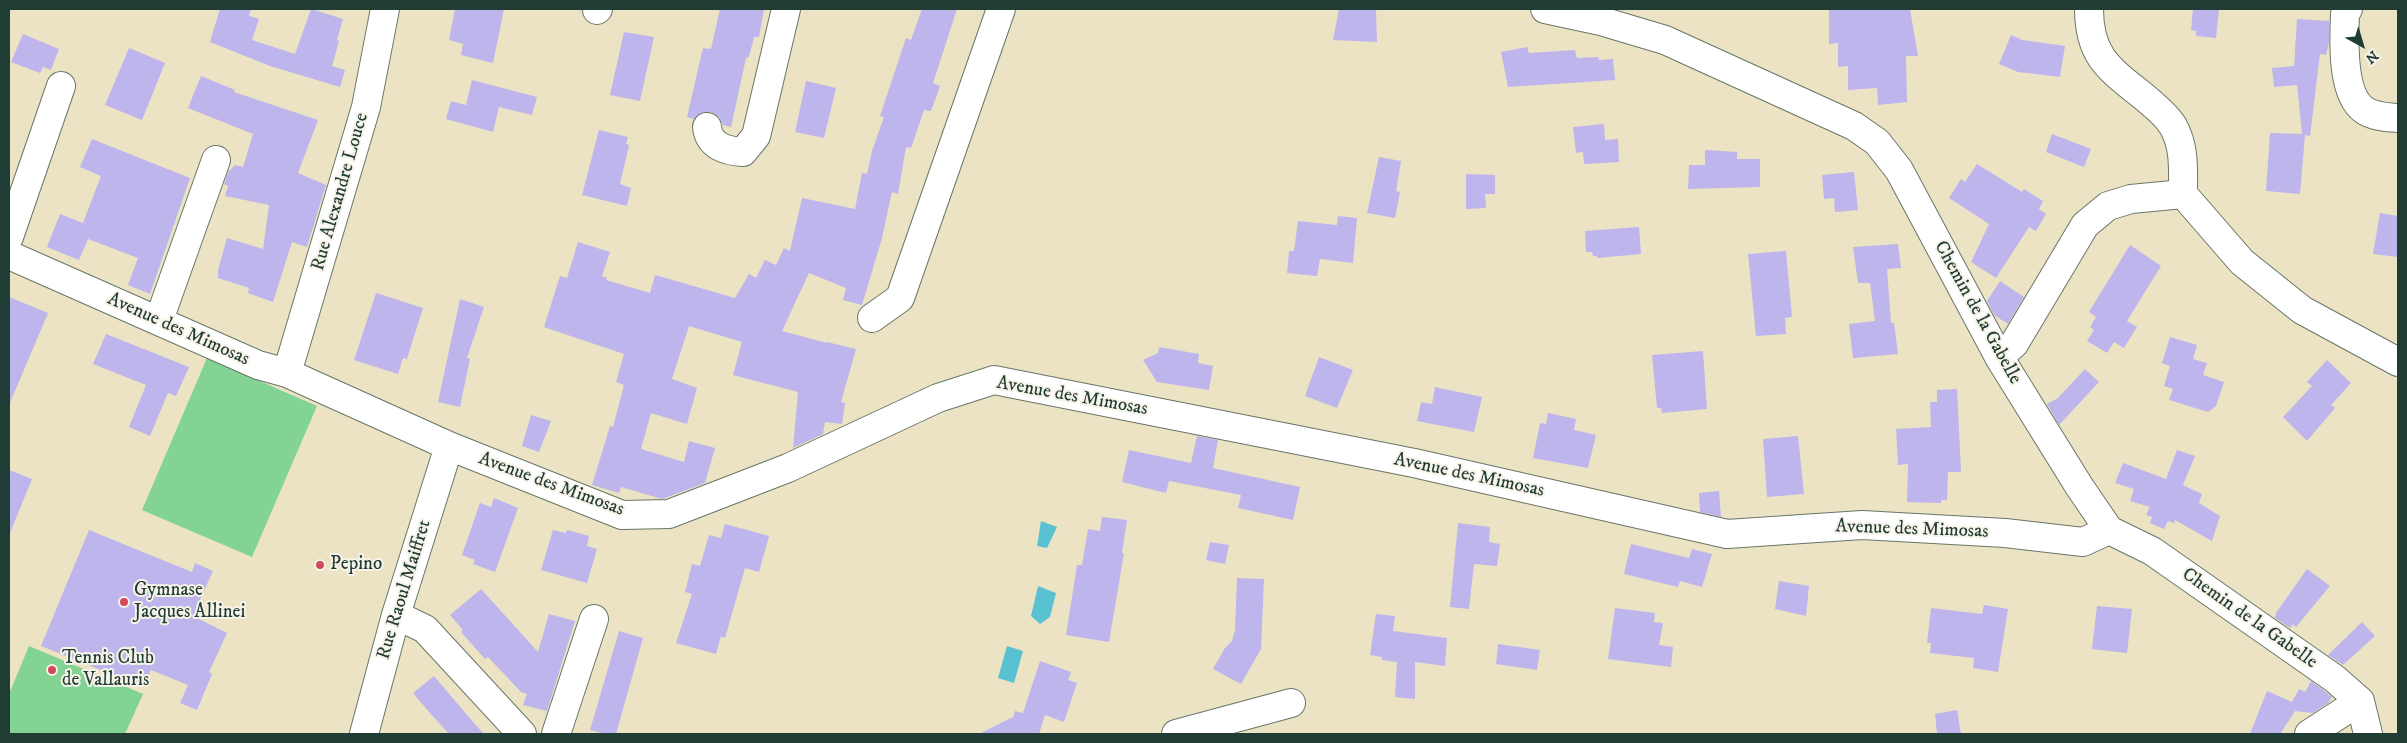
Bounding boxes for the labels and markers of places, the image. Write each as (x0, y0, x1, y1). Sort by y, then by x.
place label: Pepino (330, 554, 382, 576)
marker: Pepino (314, 559, 326, 571)
place label: Gymnase Jacques Allinei (134, 580, 245, 624)
marker: Gymnase Jacques Allinei (118, 596, 130, 608)
place label: Tennis Club de Vallauris (62, 648, 154, 692)
marker: Tennis Club de Vallauris (46, 664, 58, 676)

